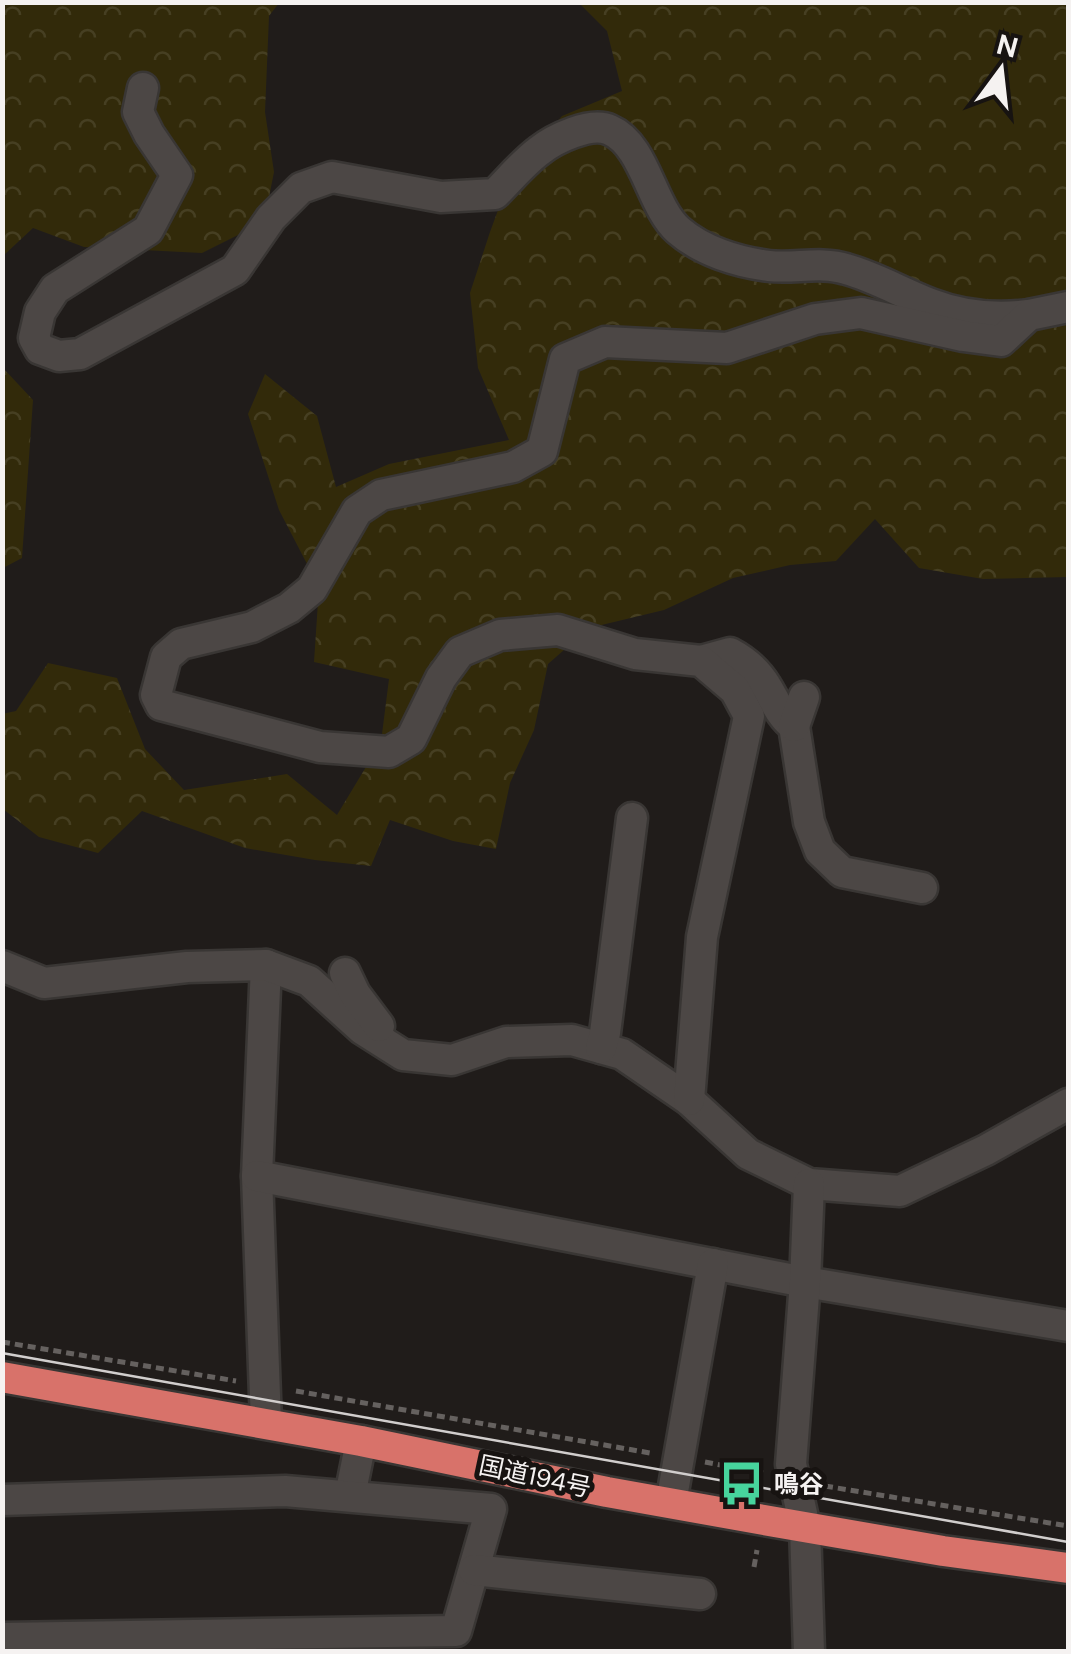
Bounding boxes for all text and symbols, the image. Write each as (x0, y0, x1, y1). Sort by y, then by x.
north arrow (951, 20, 1051, 120)
text: N (993, 26, 1022, 67)
street label: 国道194号 (476, 1449, 594, 1504)
bus stop icon: 鳴谷 (717, 1460, 765, 1508)
place label: 鳴谷 (774, 1468, 824, 1501)

